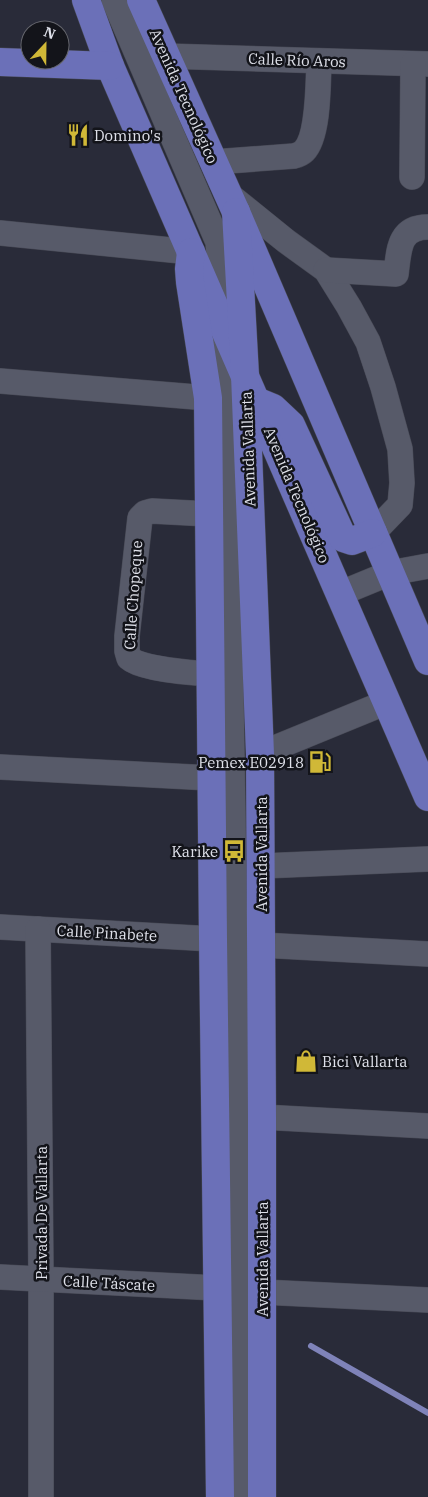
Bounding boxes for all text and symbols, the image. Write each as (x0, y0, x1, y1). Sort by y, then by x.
north arrow (20, 20, 70, 70)
text: N (41, 23, 58, 43)
street label: Avenida Tecnológico (146, 26, 222, 166)
street label: Calle Río Aros (248, 49, 346, 71)
restaurant icon: Domino's (65, 122, 91, 148)
place label: Domino's (94, 126, 161, 145)
street label: Avenida Vallarta (236, 391, 260, 507)
street label: Avenida Tecnológico (260, 424, 334, 566)
street label: Calle Chopeque (120, 540, 146, 650)
fuel station icon: Pemex E02918 (307, 749, 333, 775)
place label: Pemex E02918 (198, 753, 304, 772)
street label: Avenida Vallarta (252, 796, 271, 912)
bus stop icon: Karike (221, 838, 247, 864)
place label: Karike (171, 842, 218, 861)
street label: Calle Pinabete (56, 921, 158, 945)
shop icon: Bici Vallarta (293, 1048, 319, 1074)
place label: Bici Vallarta (322, 1052, 407, 1071)
street label: Privada De Vallarta (32, 1146, 51, 1280)
street label: Avenida Vallarta (253, 1201, 272, 1317)
street label: Calle Táscate (63, 1271, 155, 1295)

